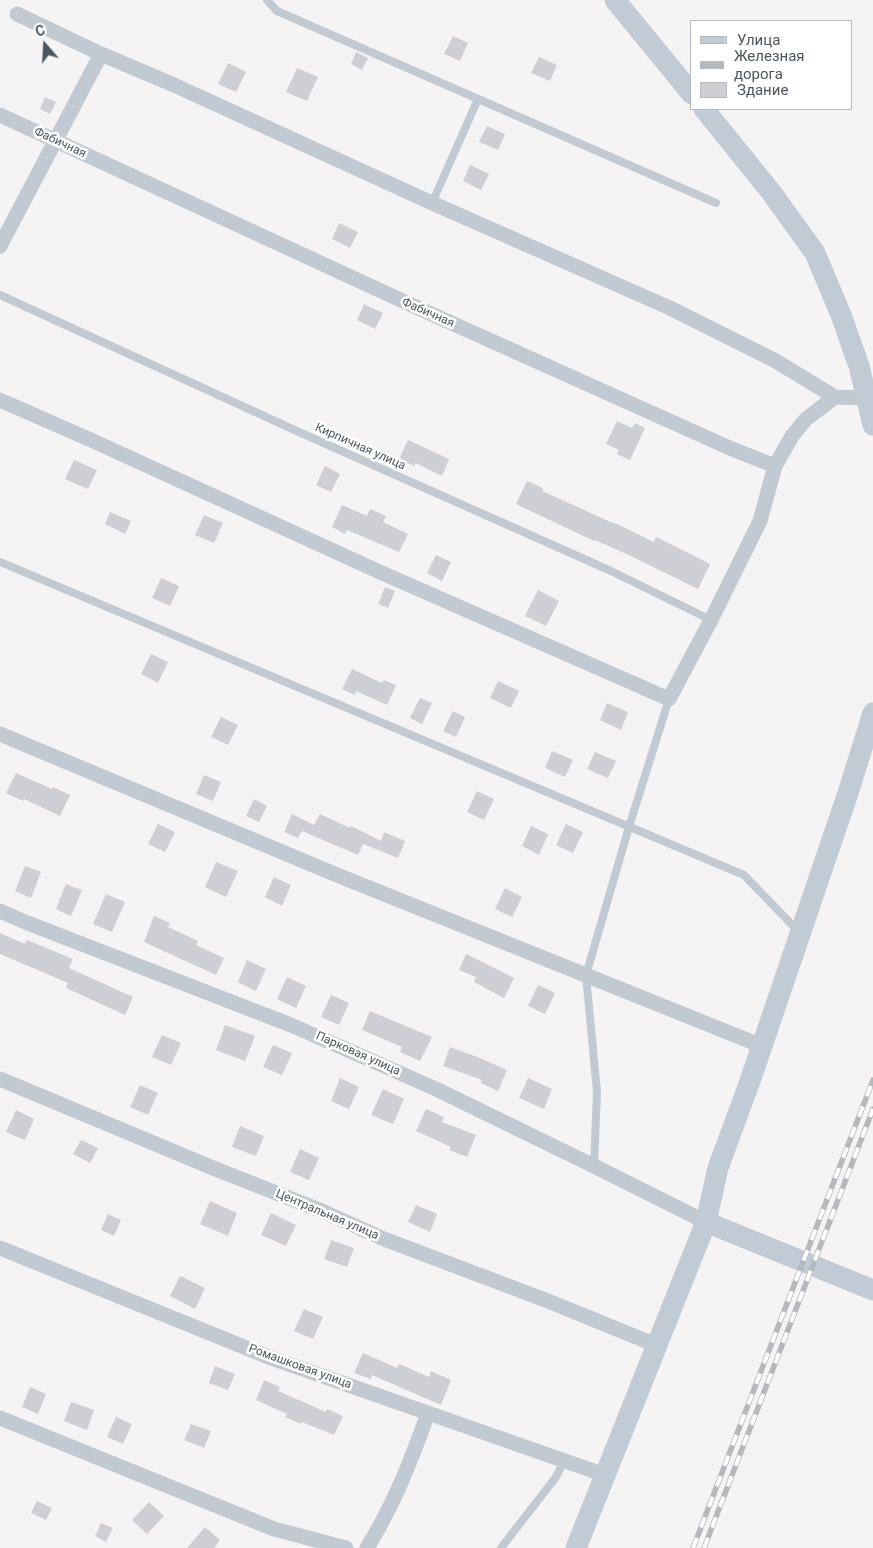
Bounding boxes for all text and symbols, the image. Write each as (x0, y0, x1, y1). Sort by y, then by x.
north arrow (20, 20, 70, 70)
legend (690, 20, 853, 110)
text: С (33, 22, 47, 40)
text: Улица (737, 31, 780, 49)
text: Железная дорога (734, 47, 805, 83)
text: Здание (737, 81, 788, 99)
street label: Фабичная (32, 125, 88, 161)
street label: Фабичная (400, 295, 456, 331)
street label: Кирпичная улица (313, 421, 407, 473)
street label: Парковая улица (314, 1029, 402, 1079)
street label: Центральная улица (273, 1187, 381, 1243)
street label: Ромашковая улица (247, 1342, 353, 1392)

